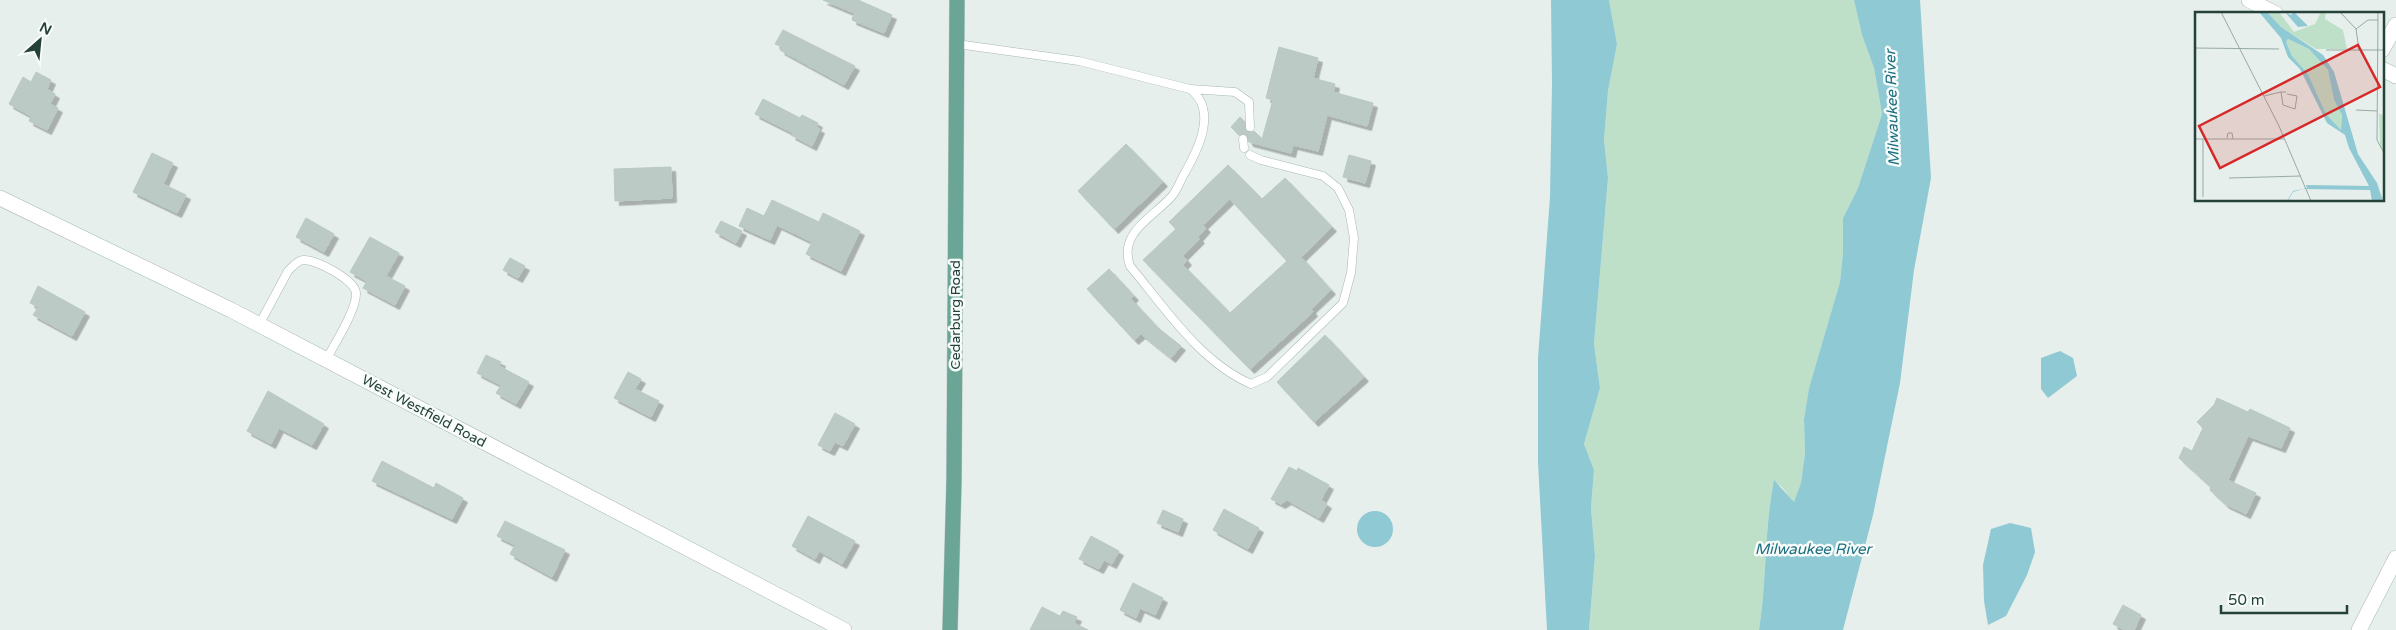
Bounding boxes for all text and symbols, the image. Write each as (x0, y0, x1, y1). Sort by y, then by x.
inset map (2195, 12, 2384, 201)
north arrow (15, 15, 65, 65)
text: N (37, 19, 55, 39)
water label: Milwaukee River (1881, 47, 1903, 167)
street label: Cedarburg Road (947, 260, 964, 370)
street label: West Westfield Road (359, 371, 489, 451)
water label: Milwaukee River (1755, 540, 1874, 558)
scale bar (2221, 582, 2347, 614)
text: 50 m (2228, 591, 2265, 609)

